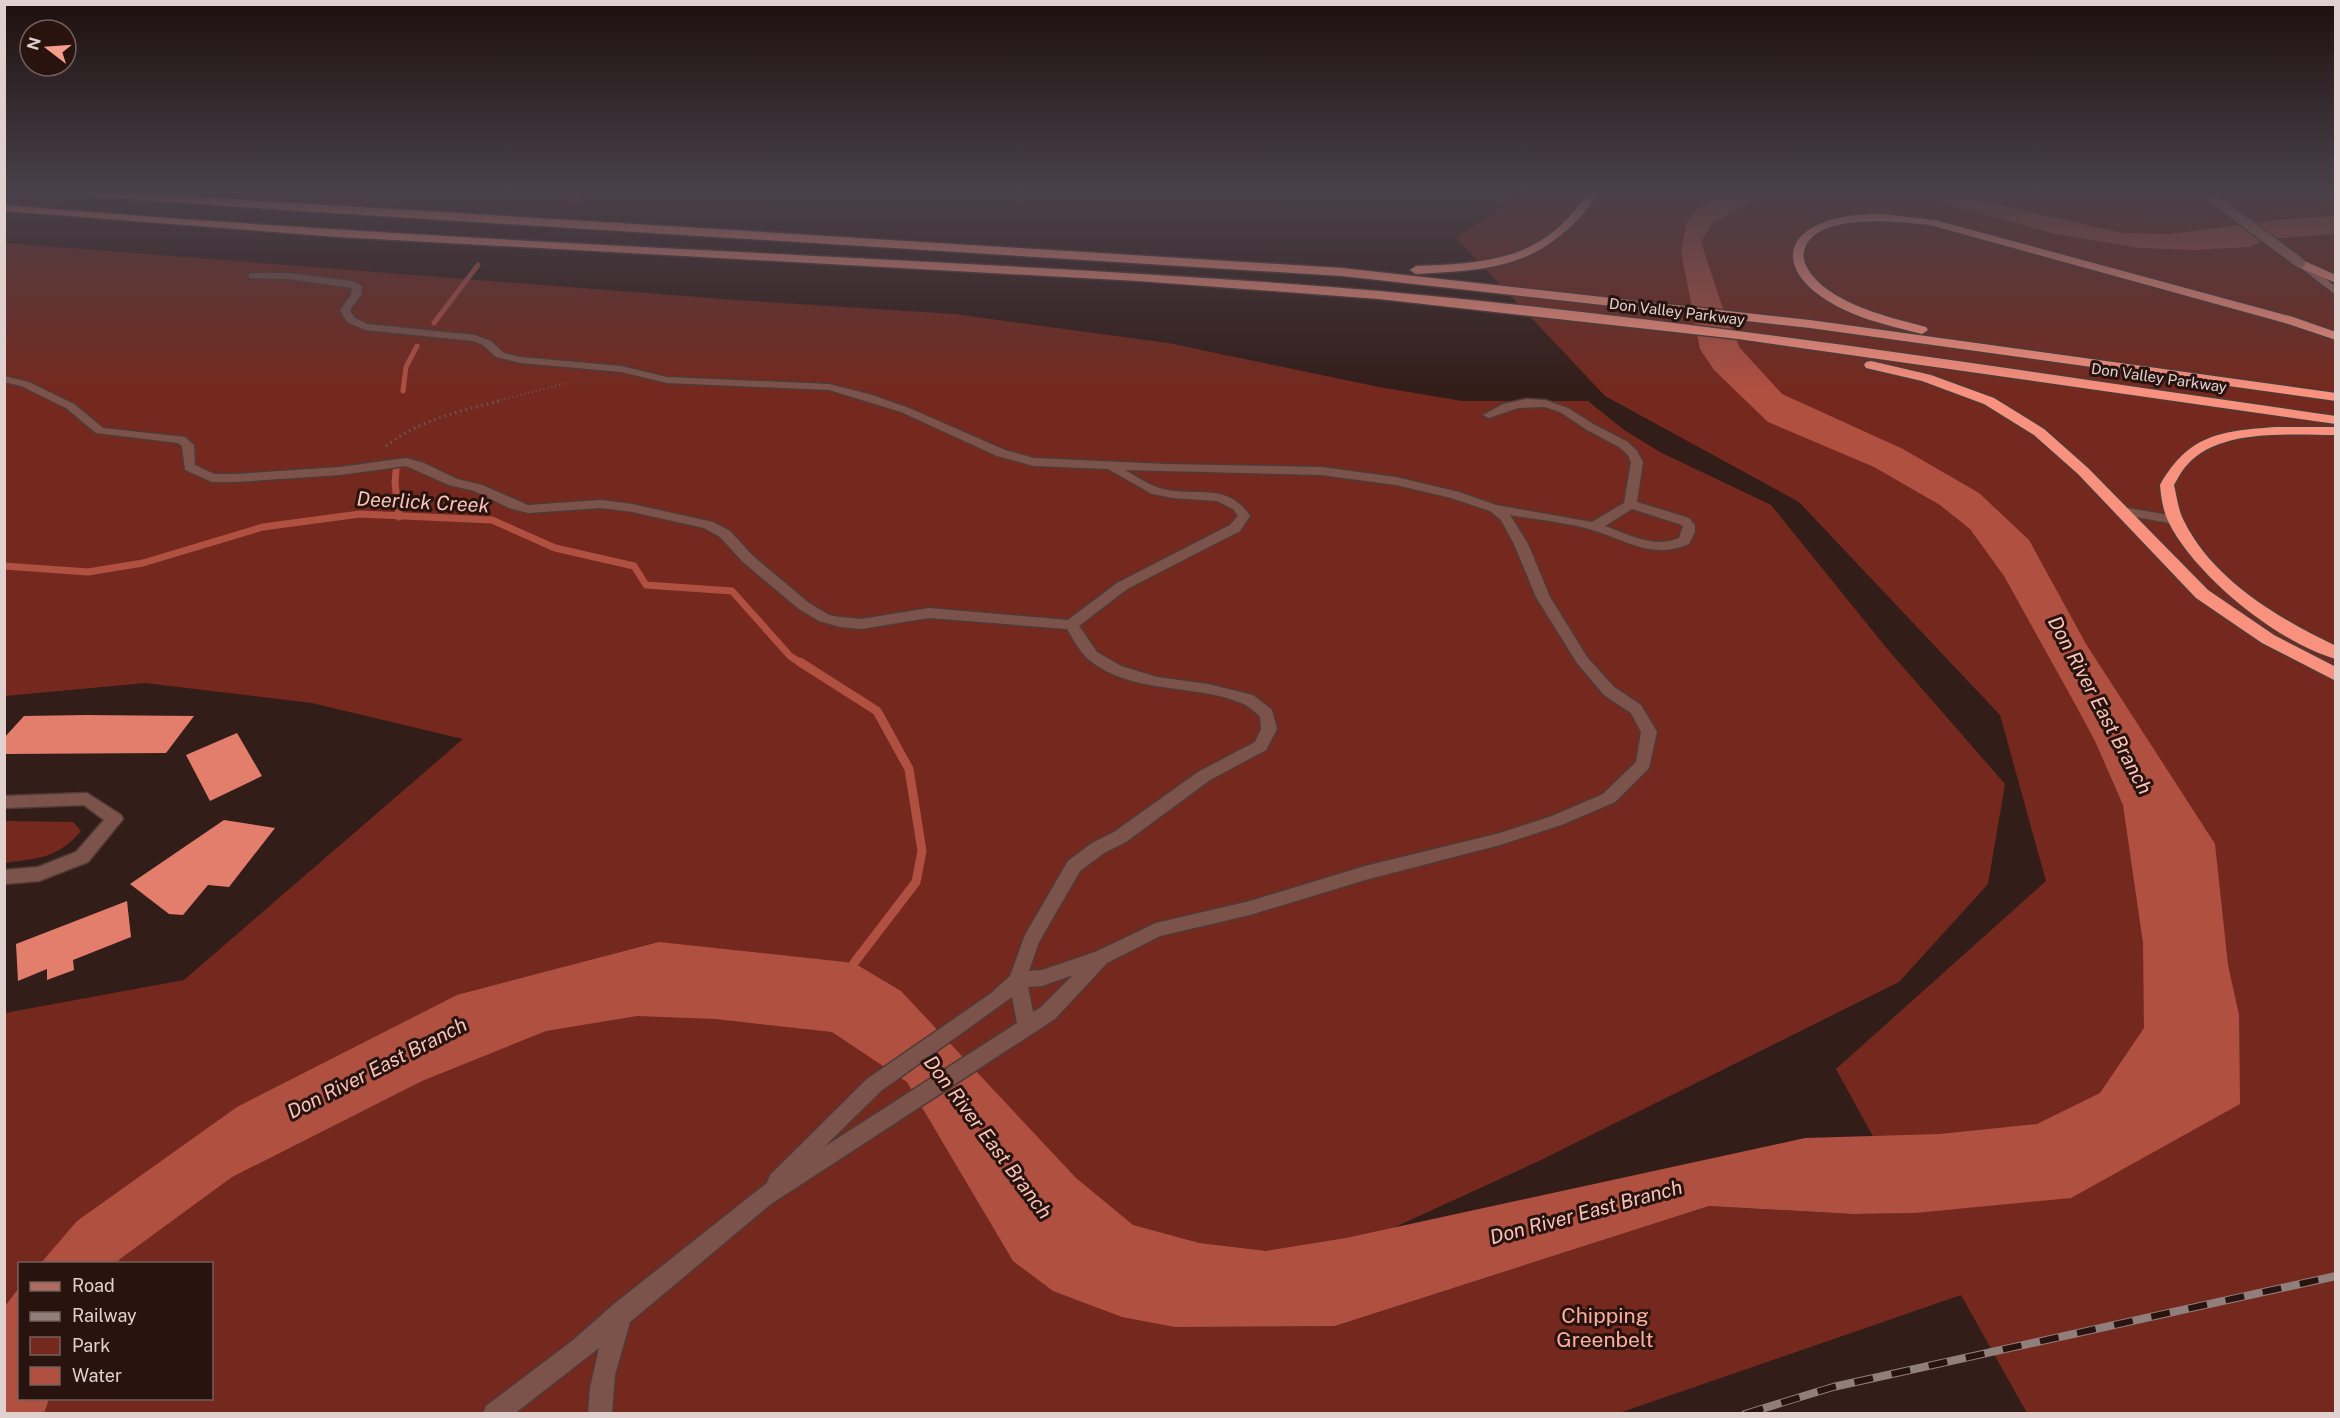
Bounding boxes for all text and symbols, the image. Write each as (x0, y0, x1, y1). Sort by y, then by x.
north arrow (18, 18, 78, 78)
text: N (23, 35, 45, 53)
street label: Don Valley Parkway (1608, 295, 1746, 328)
street label: Don Valley Parkway (2090, 360, 2228, 395)
water label: Deerlick Creek (356, 487, 490, 517)
water label: Don River East Branch (2043, 612, 2157, 798)
water label: Don River East Branch (283, 1012, 471, 1124)
water label: Don River East Branch (919, 1051, 1057, 1223)
water label: Don River East Branch (1487, 1175, 1685, 1249)
legend (18, 1262, 213, 1400)
text: Road (72, 1275, 115, 1296)
park label: Chipping Greenbelt (1556, 1303, 1654, 1352)
text: Railway (72, 1305, 137, 1326)
text: Park (72, 1335, 110, 1356)
text: Water (72, 1365, 122, 1386)

